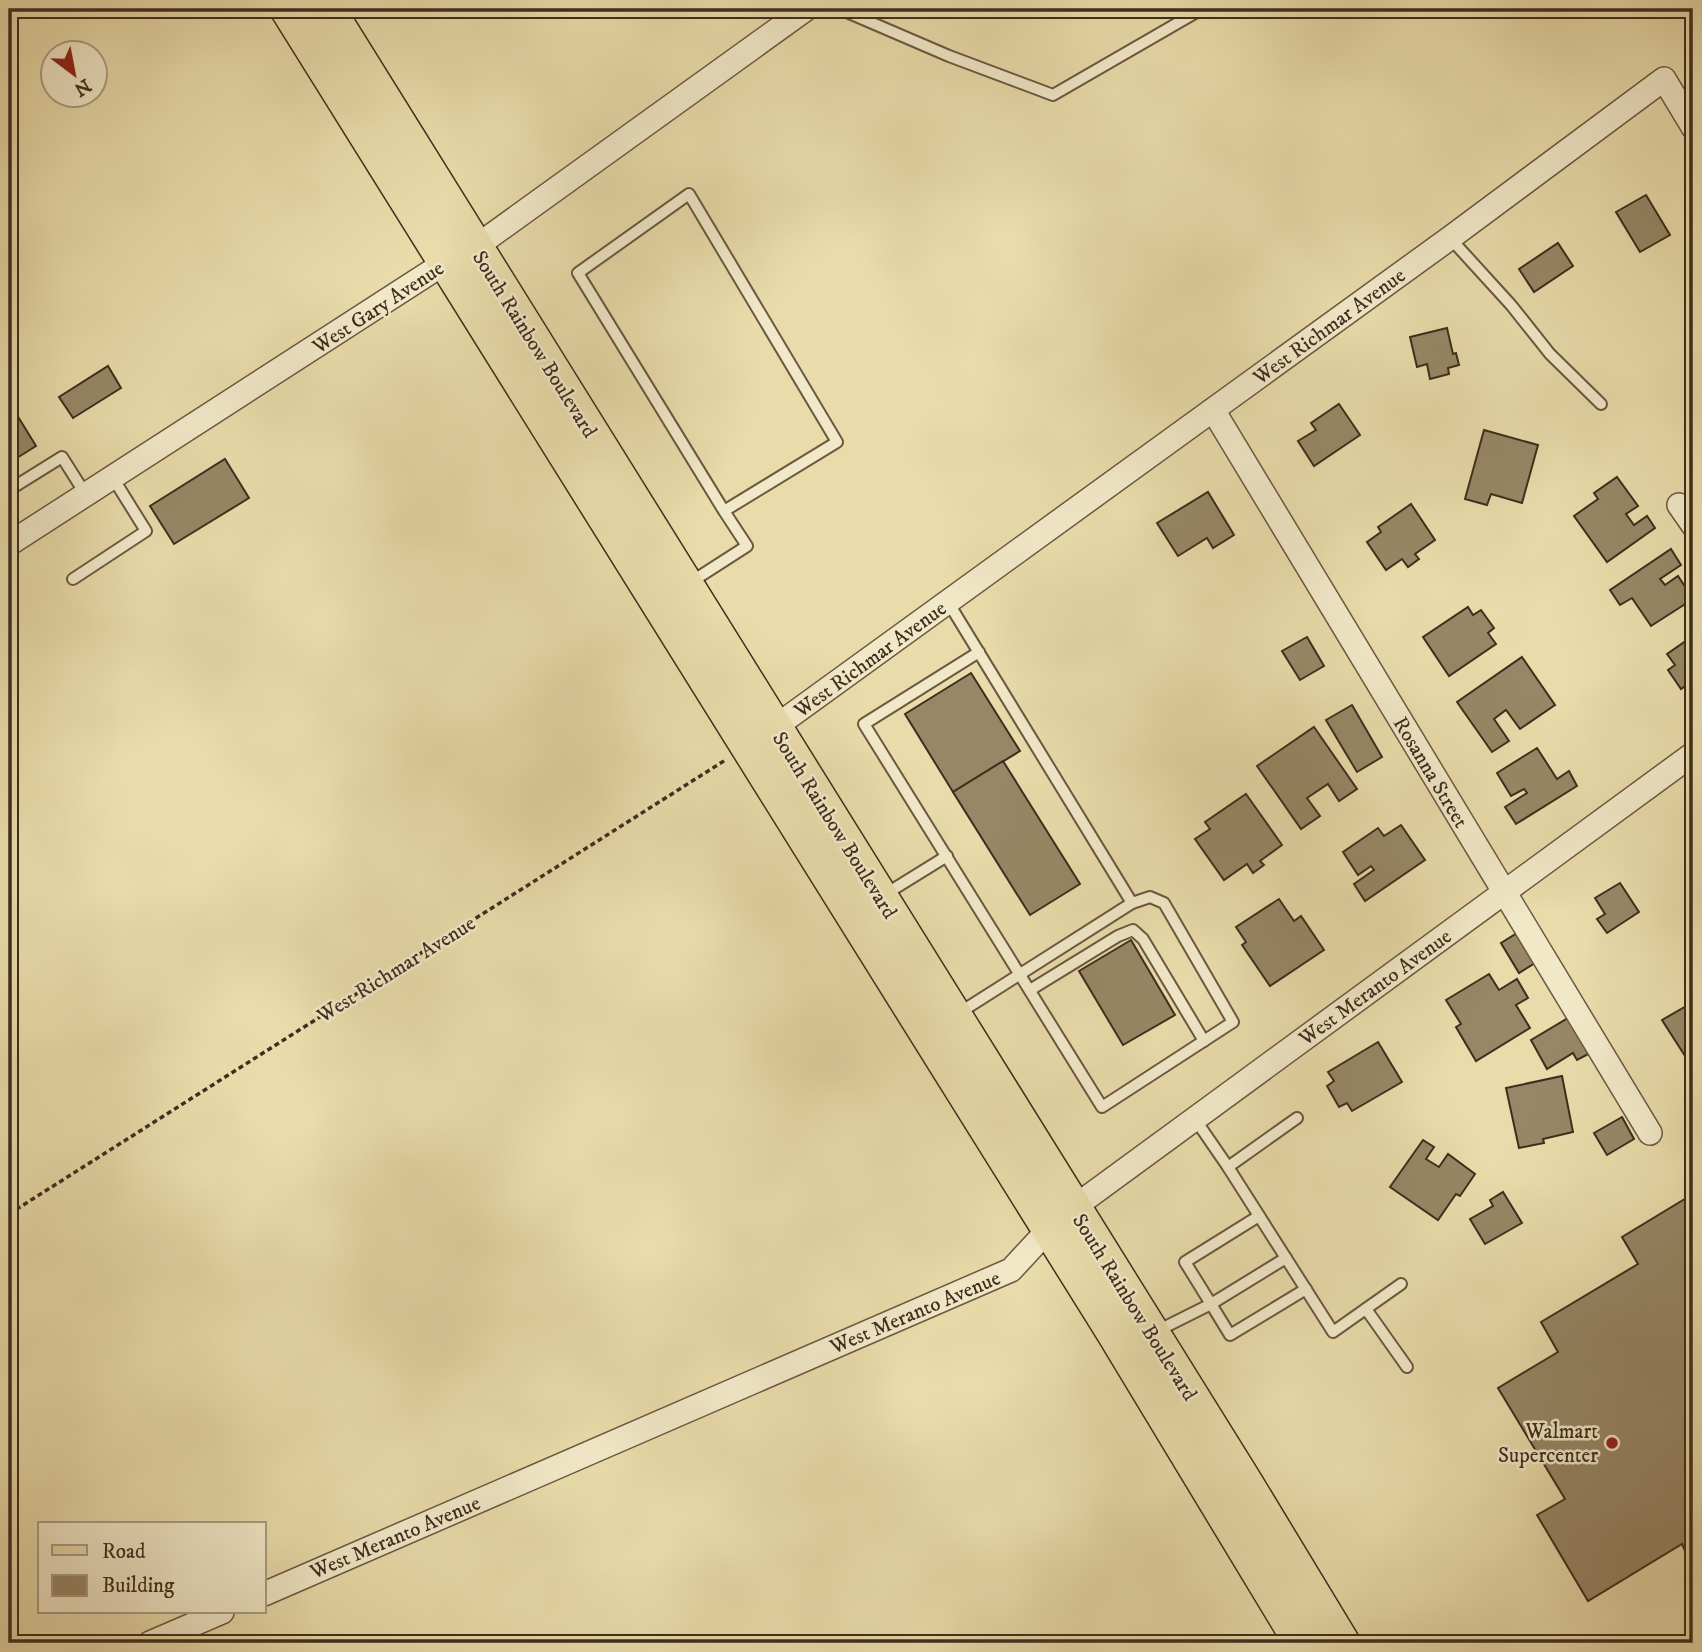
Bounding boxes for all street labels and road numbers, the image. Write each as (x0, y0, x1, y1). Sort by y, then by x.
street label: South Rainbow Boulevard (466, 246, 603, 443)
street label: West Gary Avenue (307, 255, 449, 361)
street label: West Richmar Avenue (1247, 263, 1411, 391)
street label: West Richmar Avenue (788, 596, 952, 724)
street label: Rosanna Street (1387, 712, 1474, 833)
street label: South Rainbow Boulevard (766, 727, 903, 924)
street label: West Richmar Avenue (312, 910, 481, 1030)
street label: West Meranto Avenue (1293, 924, 1457, 1053)
street label: South Rainbow Boulevard (1066, 1209, 1203, 1406)
street label: West Meranto Avenue (825, 1265, 1005, 1361)
street label: West Meranto Avenue (305, 1490, 485, 1586)

